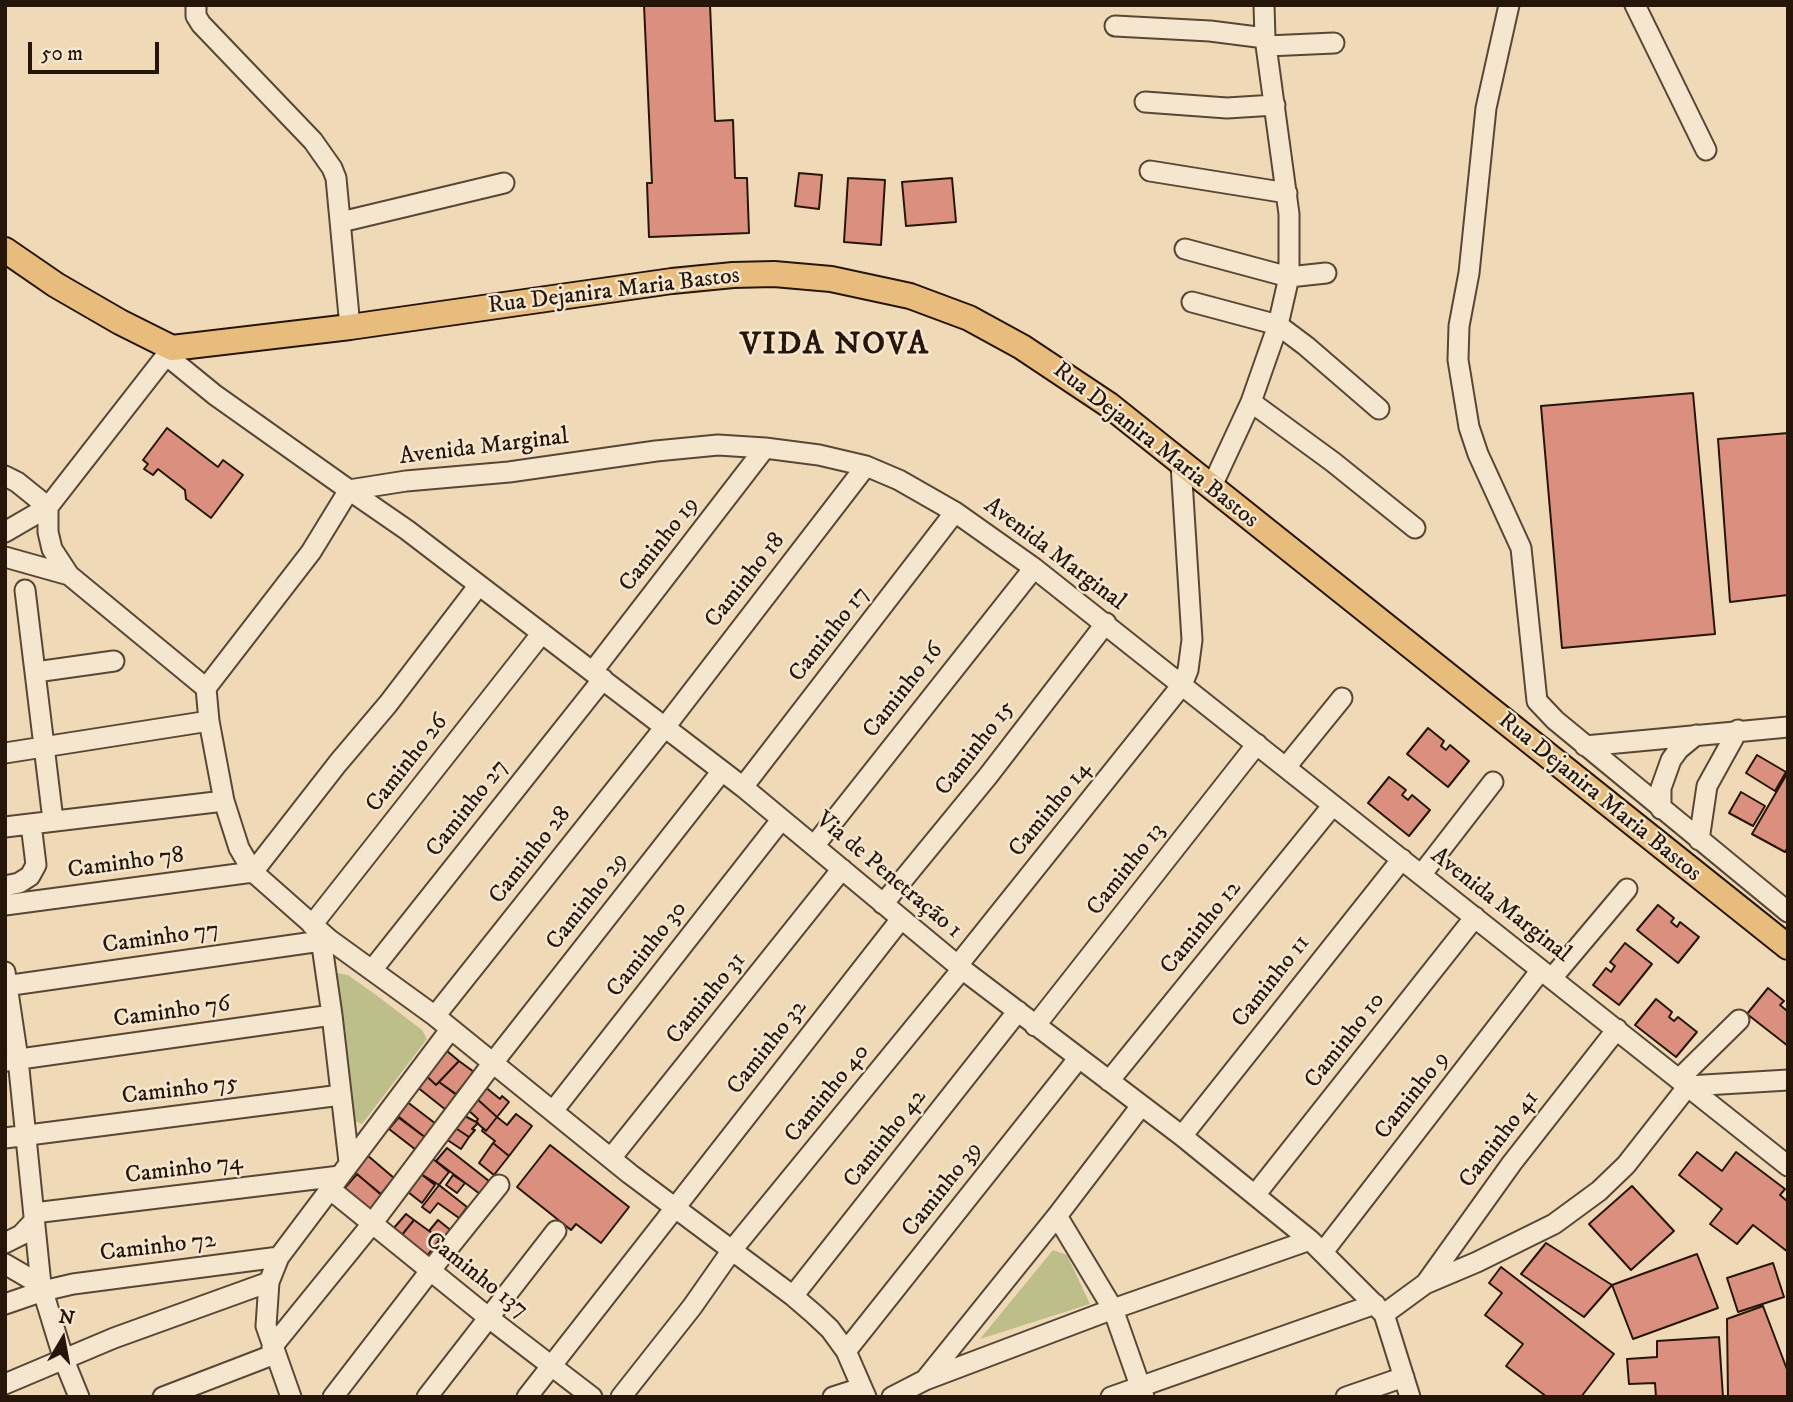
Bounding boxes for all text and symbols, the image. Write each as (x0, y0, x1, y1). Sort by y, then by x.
scale bar (32, 28, 163, 72)
text: 50 m (41, 41, 83, 67)
street label: Rua Dejanira Maria Bastos (487, 262, 741, 322)
district label: VIDA NOVA (741, 327, 929, 365)
street label: Rua Dejanira Maria Bastos (1046, 357, 1264, 535)
street label: Avenida Marginal (398, 423, 570, 473)
street label: Caminho 19 (614, 492, 706, 598)
street label: Avenida Marginal (977, 492, 1131, 618)
street label: Caminho 18 (700, 528, 792, 634)
street label: Caminho 17 (784, 581, 876, 689)
street label: Caminho 16 (858, 637, 950, 745)
street label: Caminho 15 (930, 696, 1022, 802)
street label: Rua Dejanira Maria Bastos (1492, 707, 1706, 889)
street label: Caminho 26 (361, 709, 455, 819)
street label: Caminho 27 (421, 754, 515, 864)
street label: Caminho 14 (1004, 756, 1098, 864)
street label: Caminho 28 (484, 801, 578, 911)
street label: Via de Penetração 1 (809, 806, 967, 946)
street label: Caminho 13 (1082, 818, 1172, 922)
street label: Caminho 78 (66, 842, 186, 886)
street label: Avenida Marginal (1424, 842, 1576, 970)
street label: Caminho 29 (541, 847, 635, 957)
street label: Caminho 12 (1155, 875, 1249, 981)
street label: Caminho 30 (602, 896, 694, 1004)
street label: Caminho 77 (101, 917, 221, 961)
street label: Caminho 11 (1227, 930, 1317, 1034)
street label: Caminho 31 (661, 947, 753, 1051)
street label: Caminho 10 (1300, 987, 1392, 1095)
street label: Caminho 76 (112, 991, 232, 1035)
street label: Caminho 32 (722, 995, 814, 1101)
street label: Caminho 40 (779, 1039, 877, 1149)
street label: Caminho 9 (1370, 1046, 1456, 1146)
street label: Caminho 75 (120, 1070, 240, 1112)
street label: Caminho 42 (838, 1084, 934, 1194)
street label: Caminho 41 (1454, 1085, 1546, 1195)
street label: Caminho 39 (897, 1137, 989, 1243)
street label: Caminho 74 (124, 1148, 244, 1192)
street label: Caminho 72 (98, 1227, 218, 1269)
street label: Caminho 137 (419, 1227, 533, 1325)
north arrow (28, 1304, 98, 1374)
text: N (57, 1305, 76, 1331)

